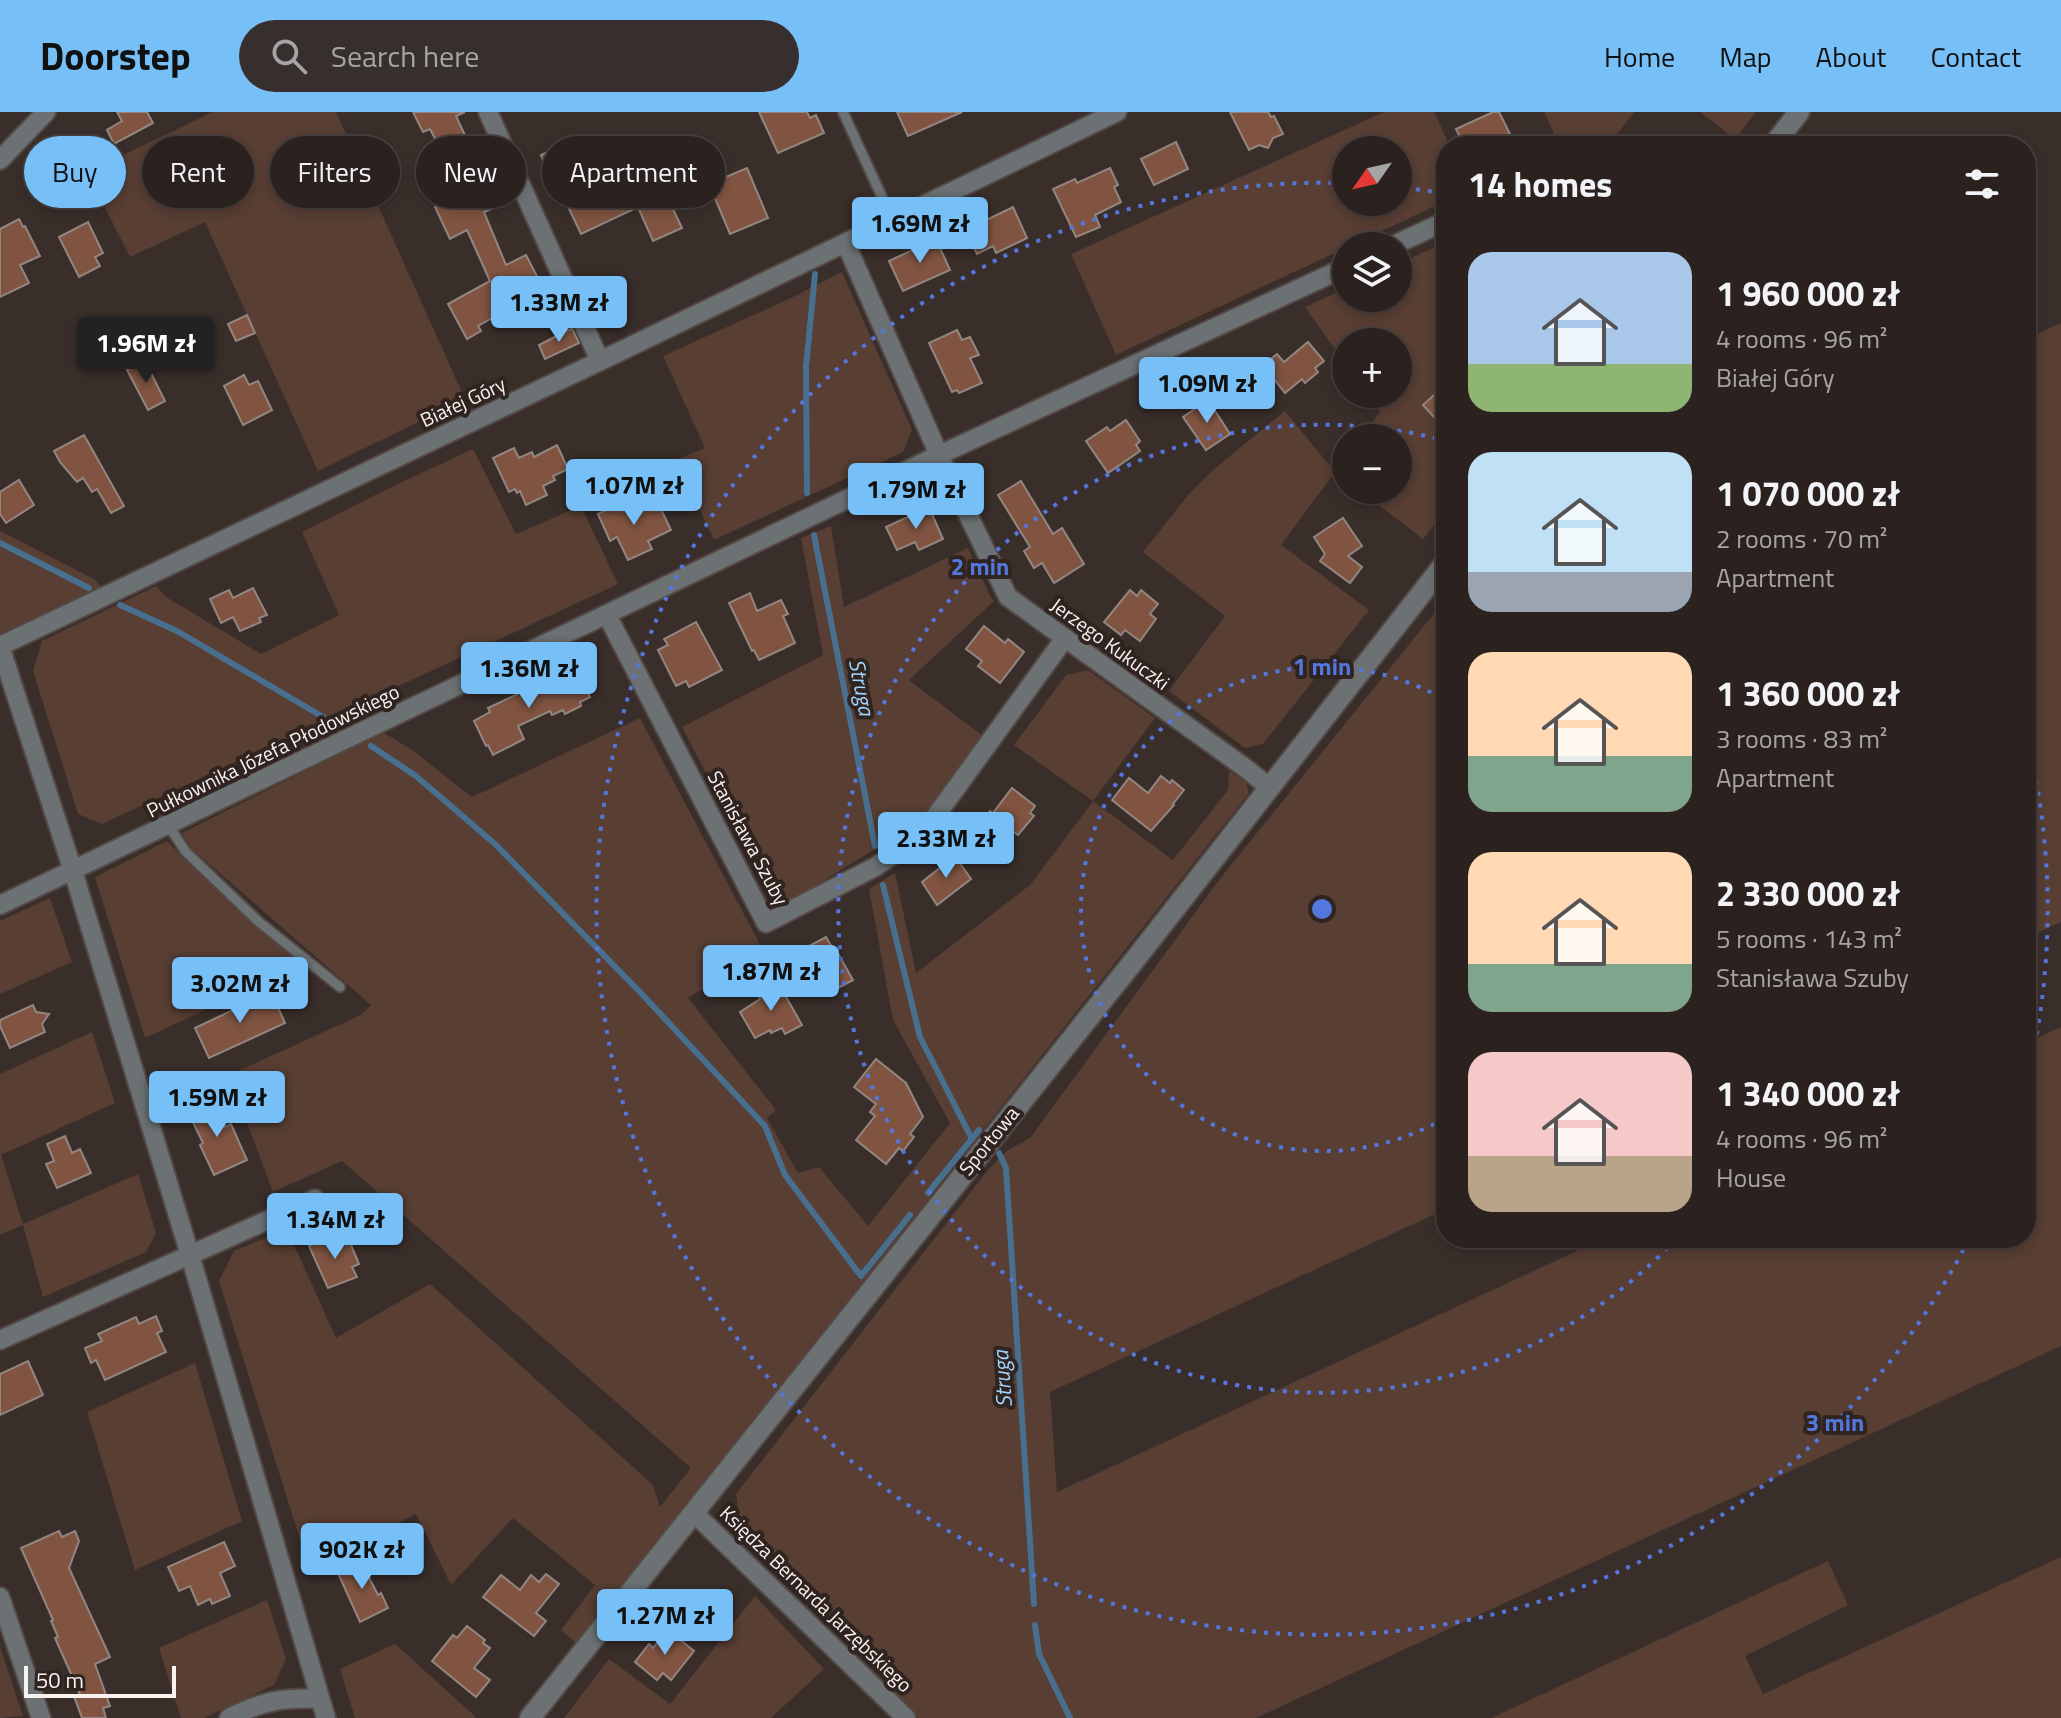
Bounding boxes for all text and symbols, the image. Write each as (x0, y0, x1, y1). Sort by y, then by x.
search box (239, 20, 799, 92)
text: Doorstep (40, 27, 191, 85)
text: Search here (331, 33, 479, 79)
icon: search (267, 34, 311, 78)
text: Home (1604, 35, 1675, 78)
text: Map (1719, 35, 1772, 78)
text: About (1816, 35, 1886, 78)
text: Contact (1930, 35, 2021, 78)
chip: Buy (24, 136, 126, 208)
chip: Rent (142, 136, 254, 208)
chip: Filters (270, 136, 400, 208)
chip: New (416, 136, 526, 208)
chip: Apartment (542, 136, 725, 208)
north arrow (1332, 136, 1412, 216)
map controls (1332, 136, 1412, 504)
text: 14 homes (1468, 158, 1612, 210)
icon: filters (1960, 162, 2004, 206)
pin: 1.69M zł (837, 197, 1003, 265)
text: 1.69M zł (870, 203, 970, 242)
button: layers (1332, 232, 1412, 312)
text: 1 960 000 zł (1716, 267, 1900, 319)
pin: 1.33M zł (476, 276, 642, 344)
text: 1.33M zł (509, 282, 609, 321)
icon: home (1532, 284, 1628, 380)
pin: 1.96M zł (63, 317, 229, 385)
text: 4 rooms · 96 m² (1716, 319, 1887, 358)
text: 1.96M zł (96, 323, 196, 362)
button: + (1332, 328, 1412, 408)
pin: 1.09M zł (1124, 357, 1290, 425)
text: Białej Góry (1716, 358, 1835, 397)
text: 1.09M zł (1157, 363, 1257, 402)
street label: Białej Góry (415, 368, 511, 435)
button: − (1332, 424, 1412, 504)
pin: 1.07M zł (551, 459, 717, 527)
pin: 1.79M zł (833, 463, 999, 531)
text: 1.07M zł (584, 465, 684, 504)
text: 1 070 000 zł (1716, 467, 1900, 519)
text: 1.79M zł (866, 469, 966, 508)
icon: home (1532, 484, 1628, 580)
text: 2 rooms · 70 m² (1716, 519, 1887, 558)
text: 2 min (951, 548, 1009, 584)
text: Apartment (1716, 558, 1834, 597)
street label: Jerzego Kukuczki (1044, 590, 1176, 698)
pin: 1.36M zł (446, 642, 612, 710)
text: 1.36M zł (479, 648, 579, 687)
text: 1 min (1293, 648, 1351, 684)
water label: Struga (840, 656, 885, 720)
text: 1 360 000 zł (1716, 667, 1900, 719)
street label: Pułkownika Józefa Płodowskiego (141, 676, 405, 825)
icon: home (1532, 684, 1628, 780)
text: 3 rooms · 83 m² (1716, 719, 1887, 758)
text: Apartment (1716, 758, 1834, 797)
street label: Stanisława Szuby (700, 765, 797, 911)
pin: 2.33M zł (863, 812, 1029, 880)
text: 2.33M zł (896, 818, 996, 857)
text: 2 330 000 zł (1716, 867, 1900, 919)
icon: home (1532, 884, 1628, 980)
centre of rings (1308, 895, 1336, 923)
text: 5 rooms · 143 m² (1716, 919, 1902, 958)
pin: 1.87M zł (688, 945, 854, 1013)
text: 1.87M zł (721, 951, 821, 990)
pin: 3.02M zł (157, 957, 323, 1025)
text: Stanisława Szuby (1716, 958, 1909, 997)
text: 3.02M zł (190, 963, 290, 1002)
text: 1 340 000 zł (1716, 1067, 1900, 1119)
pin: 1.59M zł (134, 1071, 300, 1139)
text: 1.59M zł (167, 1077, 267, 1116)
icon: home (1532, 1084, 1628, 1180)
street label: Sportowa (951, 1099, 1026, 1182)
text: 4 rooms · 96 m² (1716, 1119, 1887, 1158)
text: House (1716, 1158, 1786, 1197)
pin: 1.34M zł (252, 1193, 418, 1261)
text: 1.34M zł (285, 1199, 385, 1238)
water label: Struga (983, 1347, 1021, 1409)
text: 3 min (1806, 1404, 1864, 1440)
street label: Księdza Bernarda Jarzębskiego (713, 1498, 920, 1699)
pin: 902K zł (288, 1523, 436, 1591)
text: 902K zł (319, 1529, 405, 1568)
pin: 1.27M zł (582, 1589, 748, 1657)
text: 1.27M zł (615, 1595, 715, 1634)
scale bar (24, 1662, 176, 1698)
text: 50 m (36, 1663, 84, 1697)

